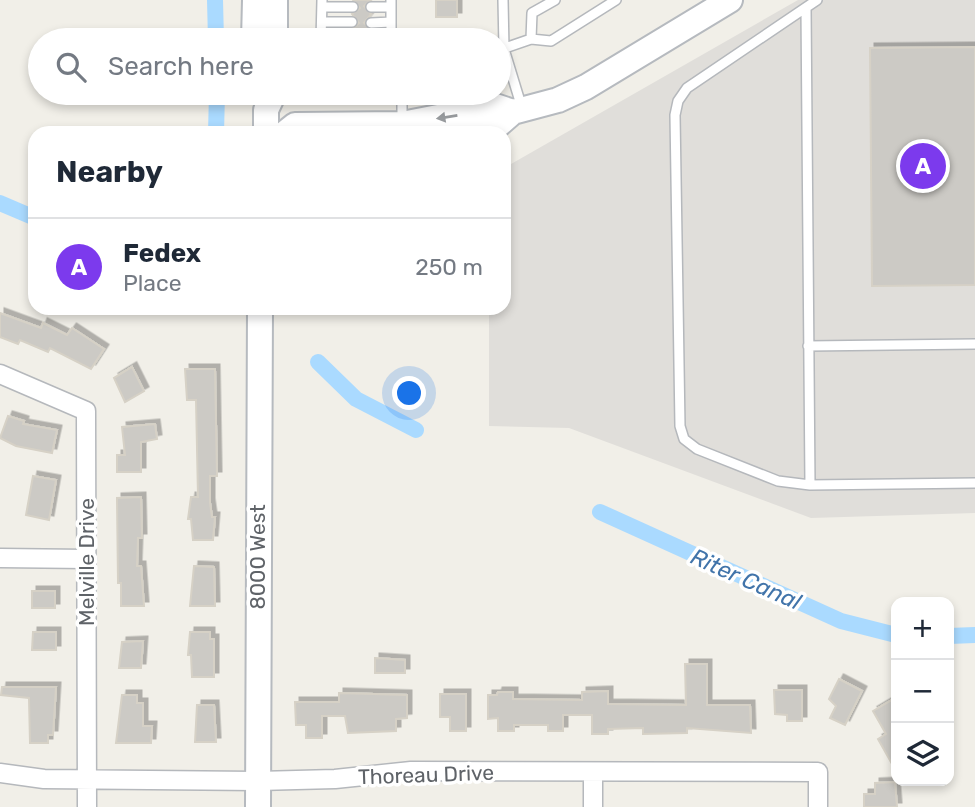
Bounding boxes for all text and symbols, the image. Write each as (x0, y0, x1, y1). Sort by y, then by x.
search box (28, 28, 511, 105)
icon: search (52, 48, 90, 86)
text: Search here (108, 51, 254, 82)
one-way arrow (436, 112, 458, 123)
pin: A (900, 140, 946, 192)
text: Nearby (56, 154, 163, 190)
text: Fedex (123, 238, 201, 269)
text: A (71, 253, 87, 281)
text: 250 m (415, 253, 483, 281)
text: Place (123, 269, 182, 297)
your location (392, 376, 426, 410)
street label: Melville Drive (74, 498, 99, 626)
street label: 8000 West (245, 504, 270, 610)
water label: Riter Canal (686, 542, 806, 616)
map controls (891, 597, 954, 786)
button: + (891, 597, 954, 660)
button: − (891, 660, 954, 723)
button: layers (891, 723, 954, 786)
street label: Thoreau Drive (358, 760, 494, 789)

